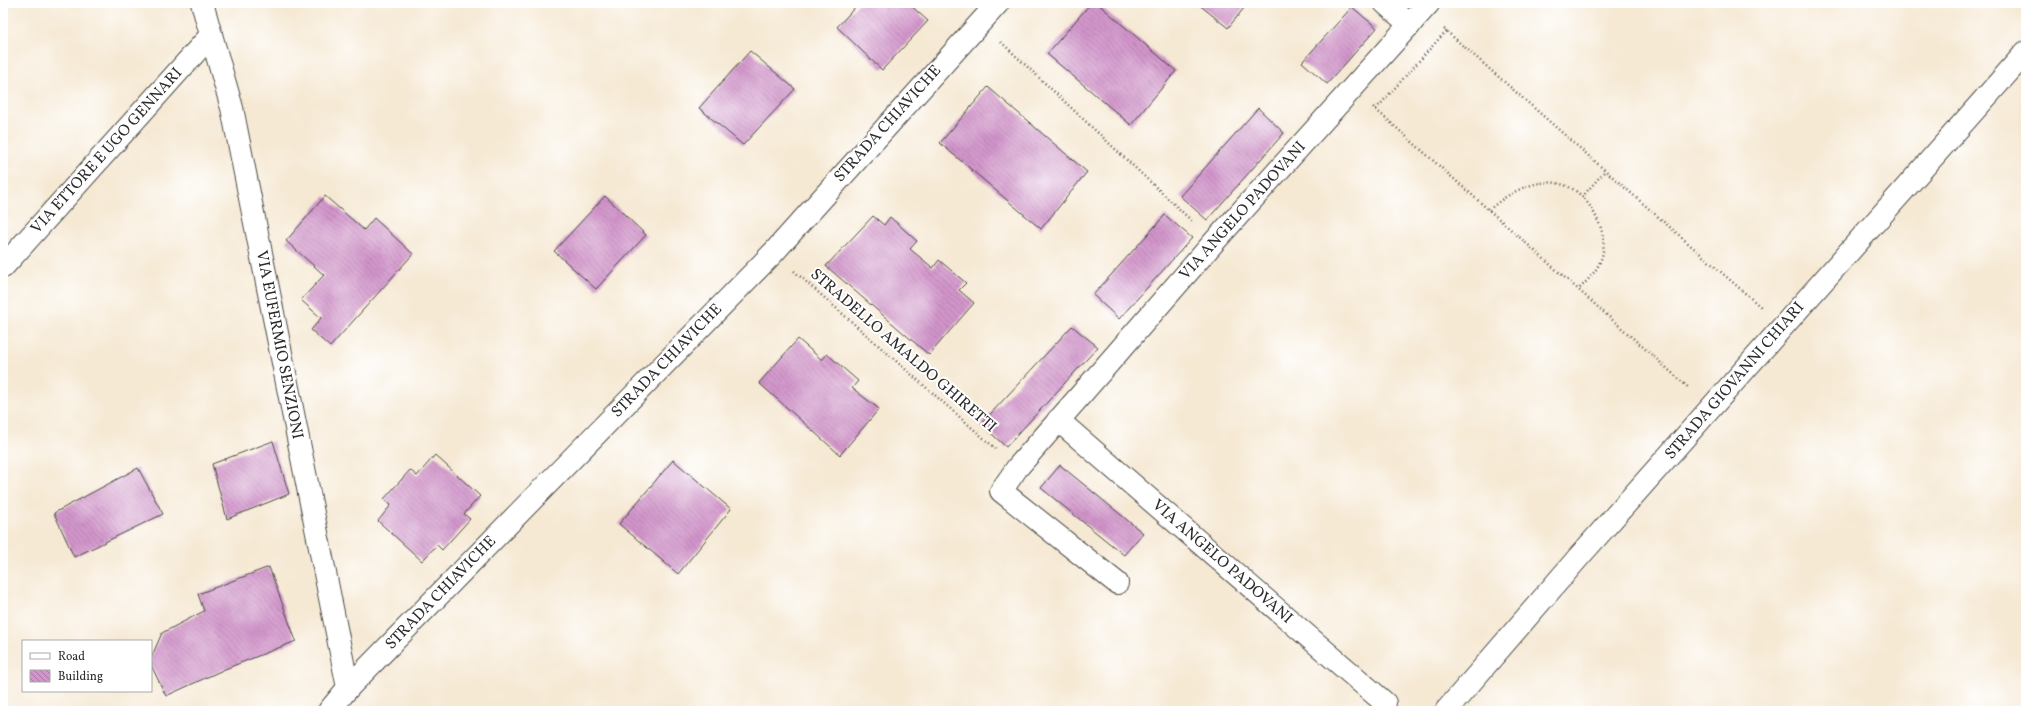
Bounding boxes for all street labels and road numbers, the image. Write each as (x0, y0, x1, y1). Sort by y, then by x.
street label: STRADA CHIAVICHE (829, 61, 947, 187)
street label: VIA ETTORE E UGO GENNARI (26, 63, 188, 239)
street label: VIA ANGELO PADOVANI (1175, 137, 1311, 285)
street label: VIA EUFERMIO SENZIONI (250, 249, 308, 441)
street label: STRADELLO AMALDO GHIRETTI (805, 264, 1001, 438)
street label: STRADA GIOVANNI CHIARI (1660, 297, 1810, 465)
street label: STRADA CHIAVICHE (607, 299, 727, 423)
street label: VIA ANGELO PADOVANI (1147, 495, 1297, 629)
street label: STRADA CHIAVICHE (381, 531, 501, 655)

